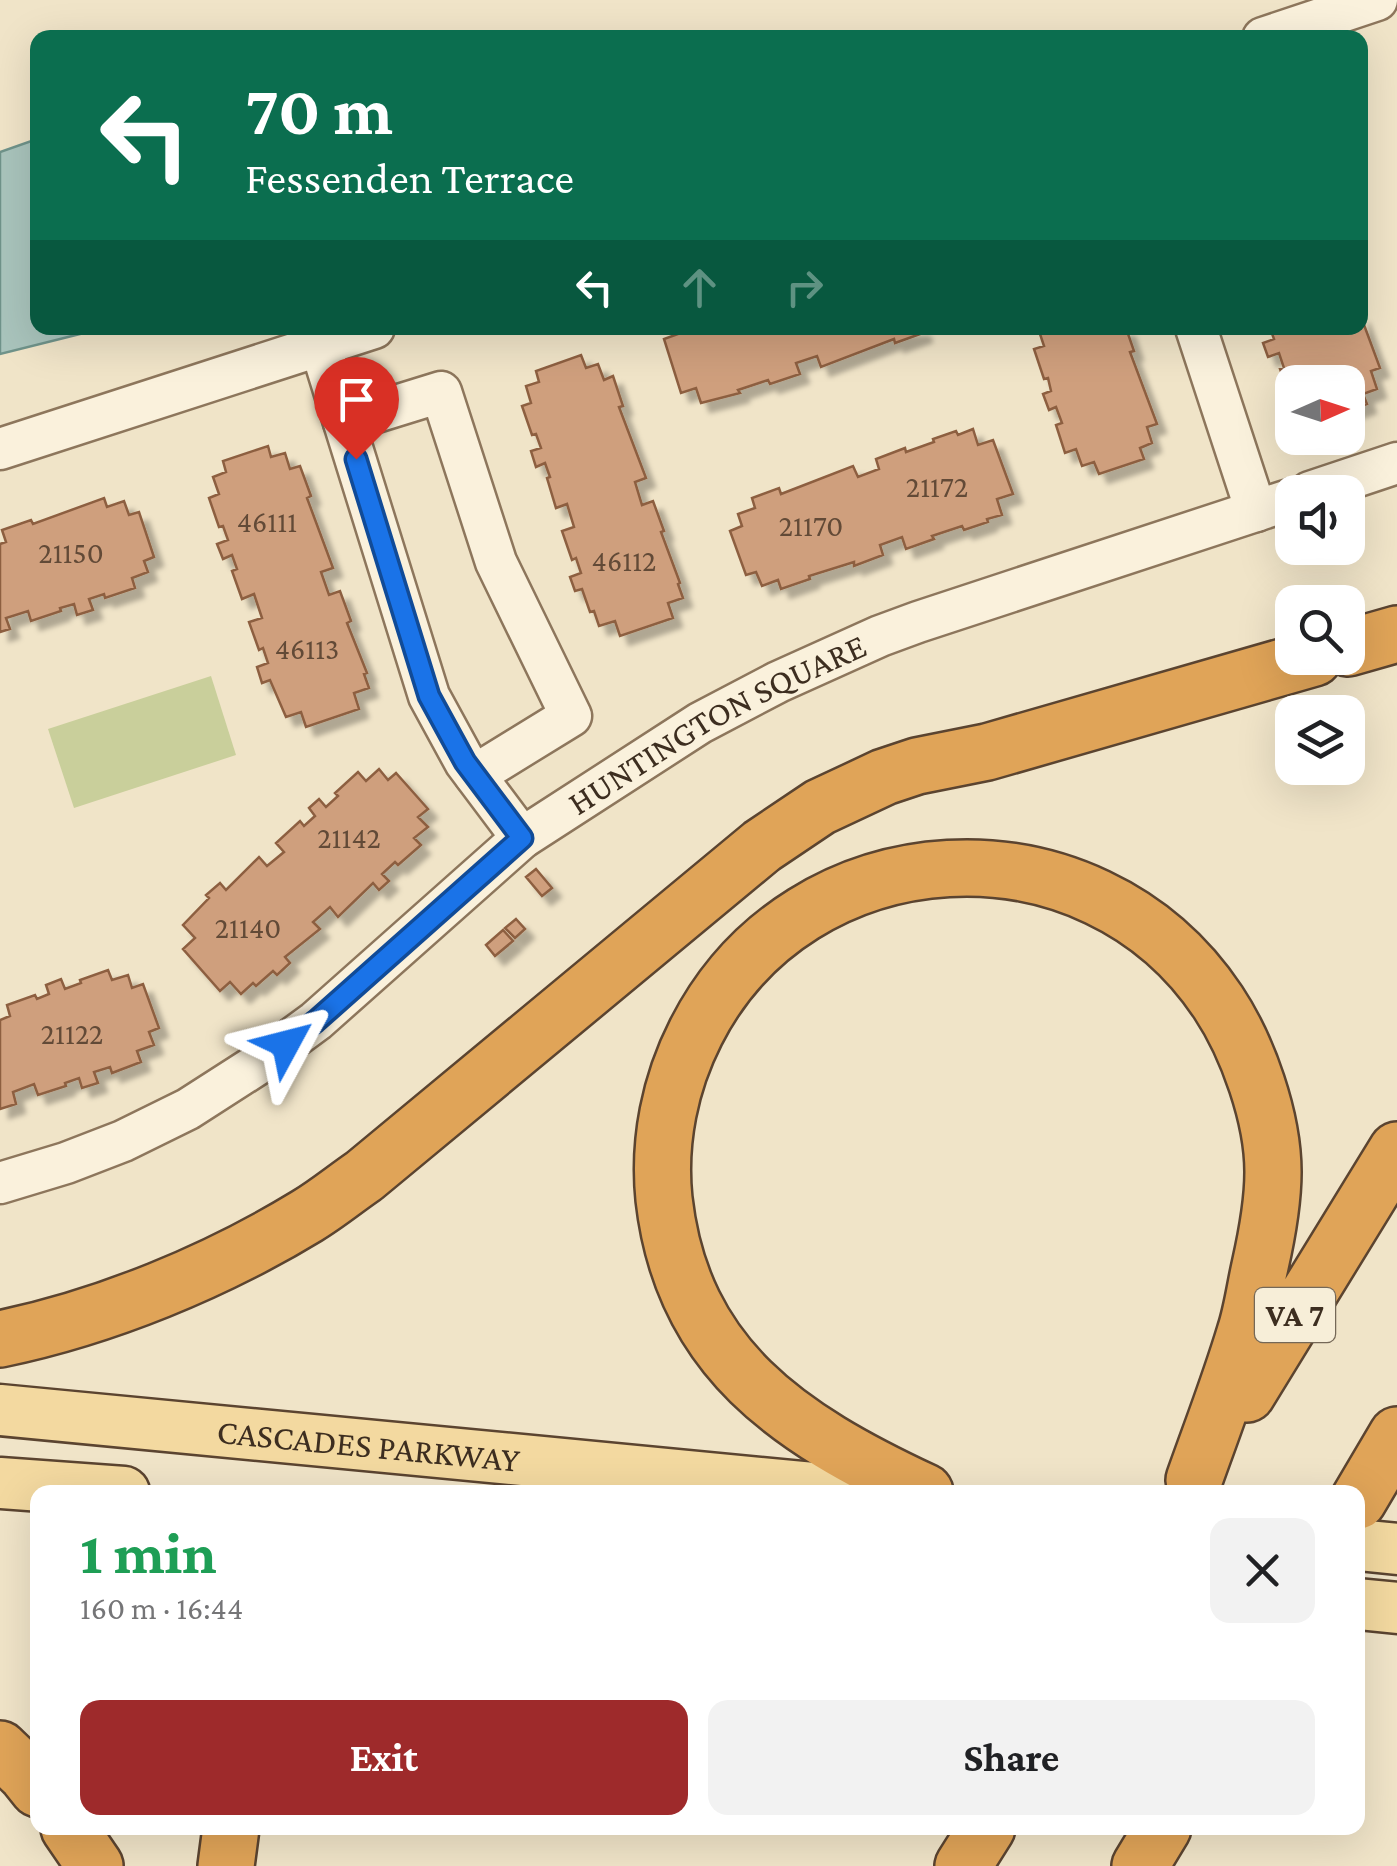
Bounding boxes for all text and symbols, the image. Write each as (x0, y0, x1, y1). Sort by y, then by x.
icon: left (80, 70, 210, 200)
text: 70 m (245, 71, 393, 149)
text: Fessenden Terrace (245, 153, 574, 203)
icon: left (567, 260, 622, 315)
icon: ahead (672, 260, 727, 315)
icon: right (777, 260, 832, 315)
pin (314, 357, 399, 460)
north arrow (1275, 365, 1365, 455)
map controls (1275, 365, 1365, 785)
icon: arrive (329, 372, 384, 427)
house number: 21172 (906, 470, 968, 503)
button: sound (1275, 475, 1365, 565)
house number: 46111 (237, 505, 297, 538)
house number: 21170 (779, 509, 843, 542)
house number: 21150 (38, 536, 104, 569)
house number: 46112 (592, 544, 656, 577)
button: search (1275, 585, 1365, 675)
street label: HUNTINGTON SQUARE (561, 626, 872, 823)
house number: 46113 (275, 632, 339, 665)
button: layers (1275, 695, 1365, 785)
house number: 21142 (317, 821, 381, 854)
house number: 21140 (215, 911, 281, 944)
position arrow (234, 992, 338, 1096)
house number: 21122 (41, 1017, 103, 1050)
road number: VA 7 (1255, 1288, 1335, 1342)
street label: CASCADES PARKWAY (215, 1412, 522, 1480)
button: close (1210, 1518, 1315, 1623)
text: 1 min (80, 1519, 217, 1586)
text: 160 m · 16:44 (80, 1590, 243, 1626)
button: Exit (80, 1700, 688, 1815)
button: Share (708, 1700, 1315, 1815)

